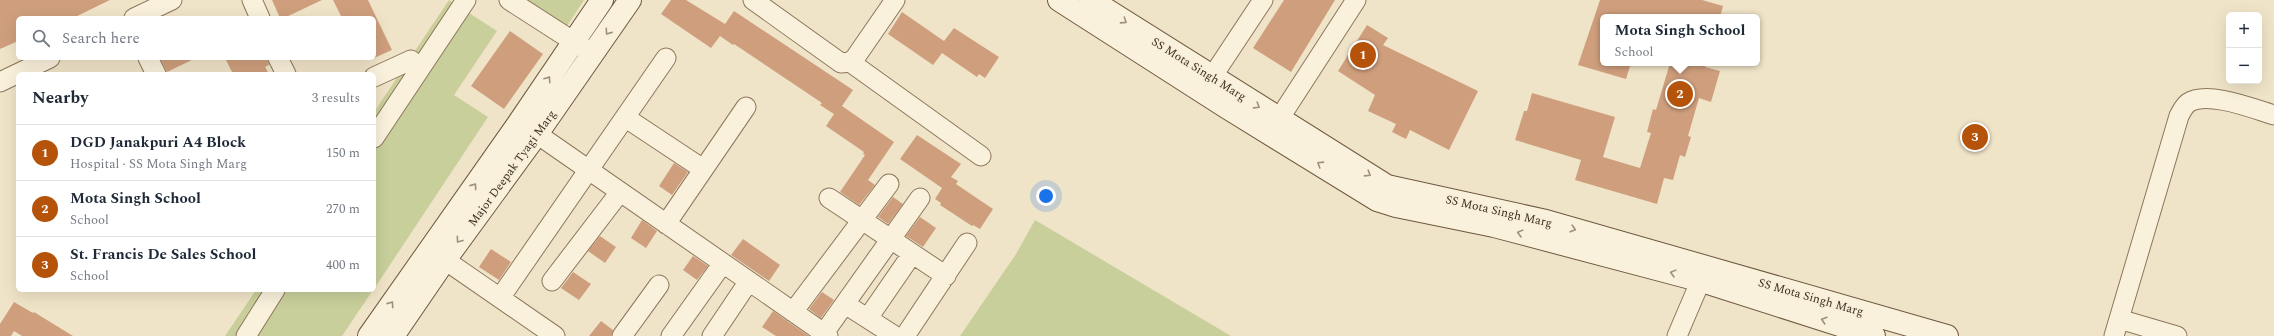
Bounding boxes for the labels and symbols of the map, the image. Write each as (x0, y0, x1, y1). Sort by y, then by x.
one-way arrow (1120, 16, 1127, 24)
one-way arrow (605, 28, 613, 35)
street label: SS Mota Singh Marg (1147, 32, 1250, 106)
pin: 1 (1350, 40, 1376, 70)
one-way arrow (543, 76, 550, 83)
pin: 2 (1667, 79, 1693, 109)
one-way arrow (1253, 101, 1260, 108)
street label: Major Deepak Tyagi Marg (463, 106, 561, 231)
pin: 3 (1962, 122, 1988, 152)
one-way arrow (1317, 162, 1324, 169)
one-way arrow (1364, 169, 1371, 177)
one-way arrow (469, 183, 477, 190)
your location (1036, 186, 1056, 206)
street label: SS Mota Singh Marg (1444, 190, 1554, 233)
one-way arrow (1570, 224, 1577, 233)
one-way arrow (1517, 229, 1523, 237)
one-way arrow (457, 236, 464, 243)
one-way arrow (1670, 270, 1676, 278)
street label: SS Mota Singh Marg (1756, 273, 1866, 322)
one-way arrow (386, 301, 394, 308)
one-way arrow (1820, 317, 1827, 325)

